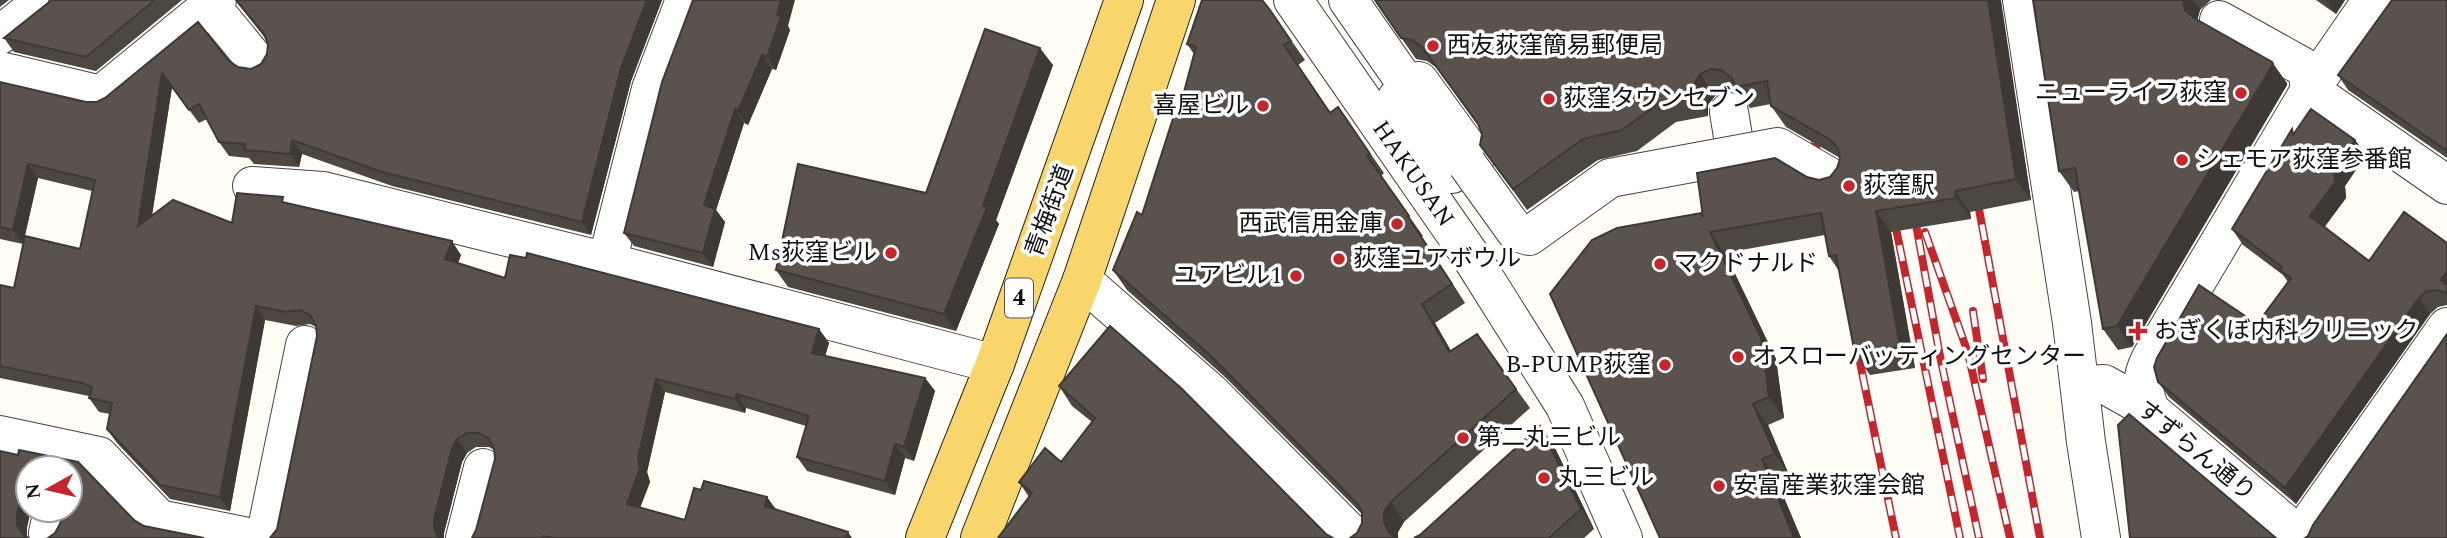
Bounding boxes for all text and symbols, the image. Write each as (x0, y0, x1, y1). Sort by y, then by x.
place label: 西友荻窪簡易郵便局 (1447, 28, 1663, 64)
marker: 西友荻窪簡易郵便局 (1425, 38, 1441, 54)
place label: ニューライフ荻窪 (2035, 75, 2227, 111)
place label: 荻窪タウンセブン (1563, 81, 1755, 117)
marker: ニューライフ荻窪 (2233, 85, 2249, 101)
place label: 喜屋ビル (1153, 88, 1249, 124)
marker: 荻窪タウンセブン (1541, 91, 1557, 107)
marker: 喜屋ビル (1255, 98, 1271, 114)
street label: HAKUSAN (1363, 113, 1463, 235)
place label: シェモア荻窪参番館 (2196, 142, 2412, 178)
marker: シェモア荻窪参番館 (2174, 152, 2190, 168)
street label: 青梅街道 (1017, 160, 1083, 262)
place label: 荻窪駅 (1863, 168, 1935, 204)
marker: 荻窪駅 (1841, 178, 1857, 194)
place label: 西武信用金庫 (1239, 206, 1383, 242)
marker: 西武信用金庫 (1389, 216, 1405, 232)
place label: Ms荻窪ビル (748, 235, 877, 271)
place label: 荻窪ユアボウル (1353, 241, 1521, 277)
marker: Ms荻窪ビル (883, 245, 899, 261)
place label: マクドナルド (1674, 246, 1818, 282)
marker: 荻窪ユアボウル (1331, 251, 1347, 267)
marker: マクドナルド (1652, 256, 1668, 272)
place label: ユアビル1 (1174, 258, 1282, 294)
marker: ユアビル1 (1288, 268, 1304, 284)
road number: 4 (1005, 278, 1033, 318)
place label: おぎくぼ内科クリニック (2154, 313, 2418, 349)
marker: おぎくぼ内科クリニック (2128, 321, 2148, 341)
place label: オスローバッティングセンター (1752, 339, 2086, 375)
place label: B-PUMP荻窪 (1505, 347, 1651, 383)
marker: オスローバッティングセンター (1730, 349, 1746, 365)
marker: B-PUMP荻窪 (1657, 357, 1673, 373)
street label: すずらん通り (2129, 392, 2263, 510)
place label: 第二丸三ビル (1477, 420, 1621, 456)
marker: 第二丸三ビル (1455, 430, 1471, 446)
north arrow (14, 454, 84, 524)
place label: 丸三ビル (1558, 460, 1654, 496)
place label: 安富産業荻窪会館 (1733, 468, 1925, 504)
marker: 丸三ビル (1536, 470, 1552, 486)
marker: 安富産業荻窪会館 (1711, 478, 1727, 494)
text: N (18, 481, 49, 501)

